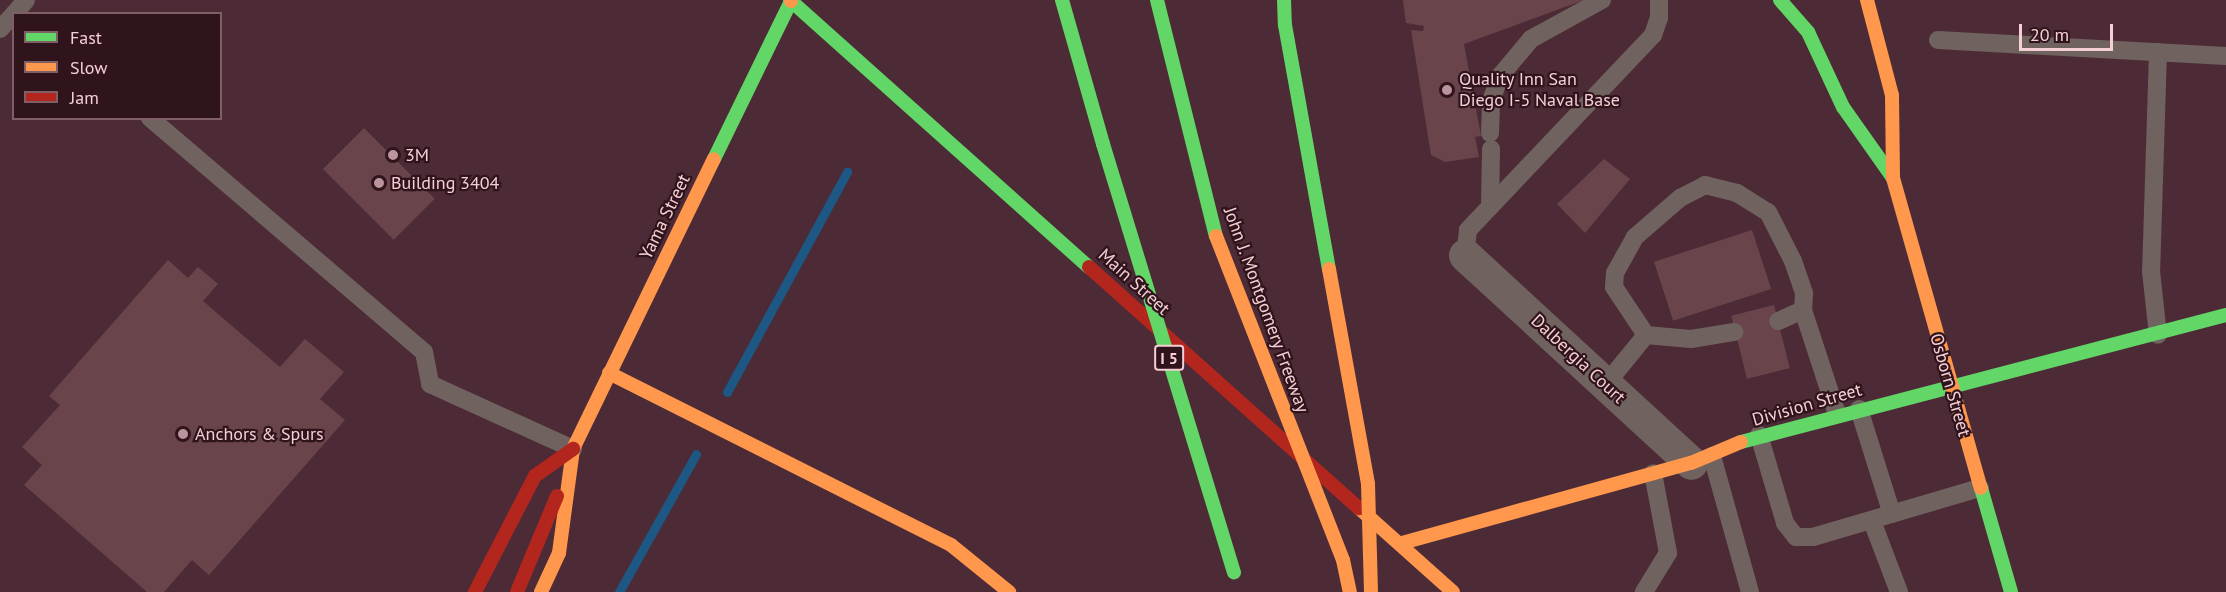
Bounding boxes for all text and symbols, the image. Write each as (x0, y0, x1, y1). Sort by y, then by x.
legend (12, 12, 222, 120)
scale bar (2022, 12, 2116, 50)
text: 20 m (2030, 23, 2069, 46)
text: Fast (70, 26, 102, 49)
text: Slow (70, 56, 108, 79)
place label: Quality Inn San Diego I-5 Naval Base (1459, 69, 1620, 112)
marker: Quality Inn San Diego I-5 Naval Base (1440, 83, 1454, 97)
text: Jam (70, 86, 99, 109)
place label: 3M (405, 144, 429, 166)
marker: 3M (386, 148, 400, 162)
street label: Yama Street (635, 171, 695, 263)
place label: Building 3404 (391, 172, 499, 194)
marker: Building 3404 (372, 176, 386, 190)
street label: John J. Montgomery Freeway (1218, 203, 1314, 417)
street label: Main Street (1094, 244, 1174, 320)
street label: Dalbergia Court (1526, 310, 1630, 408)
street label: Osborn Street (1925, 331, 1975, 439)
road number: I 5 (1154, 345, 1184, 371)
street label: Division Street (1750, 379, 1864, 431)
place label: Anchors & Spurs (195, 423, 324, 445)
marker: Anchors & Spurs (176, 427, 190, 441)

